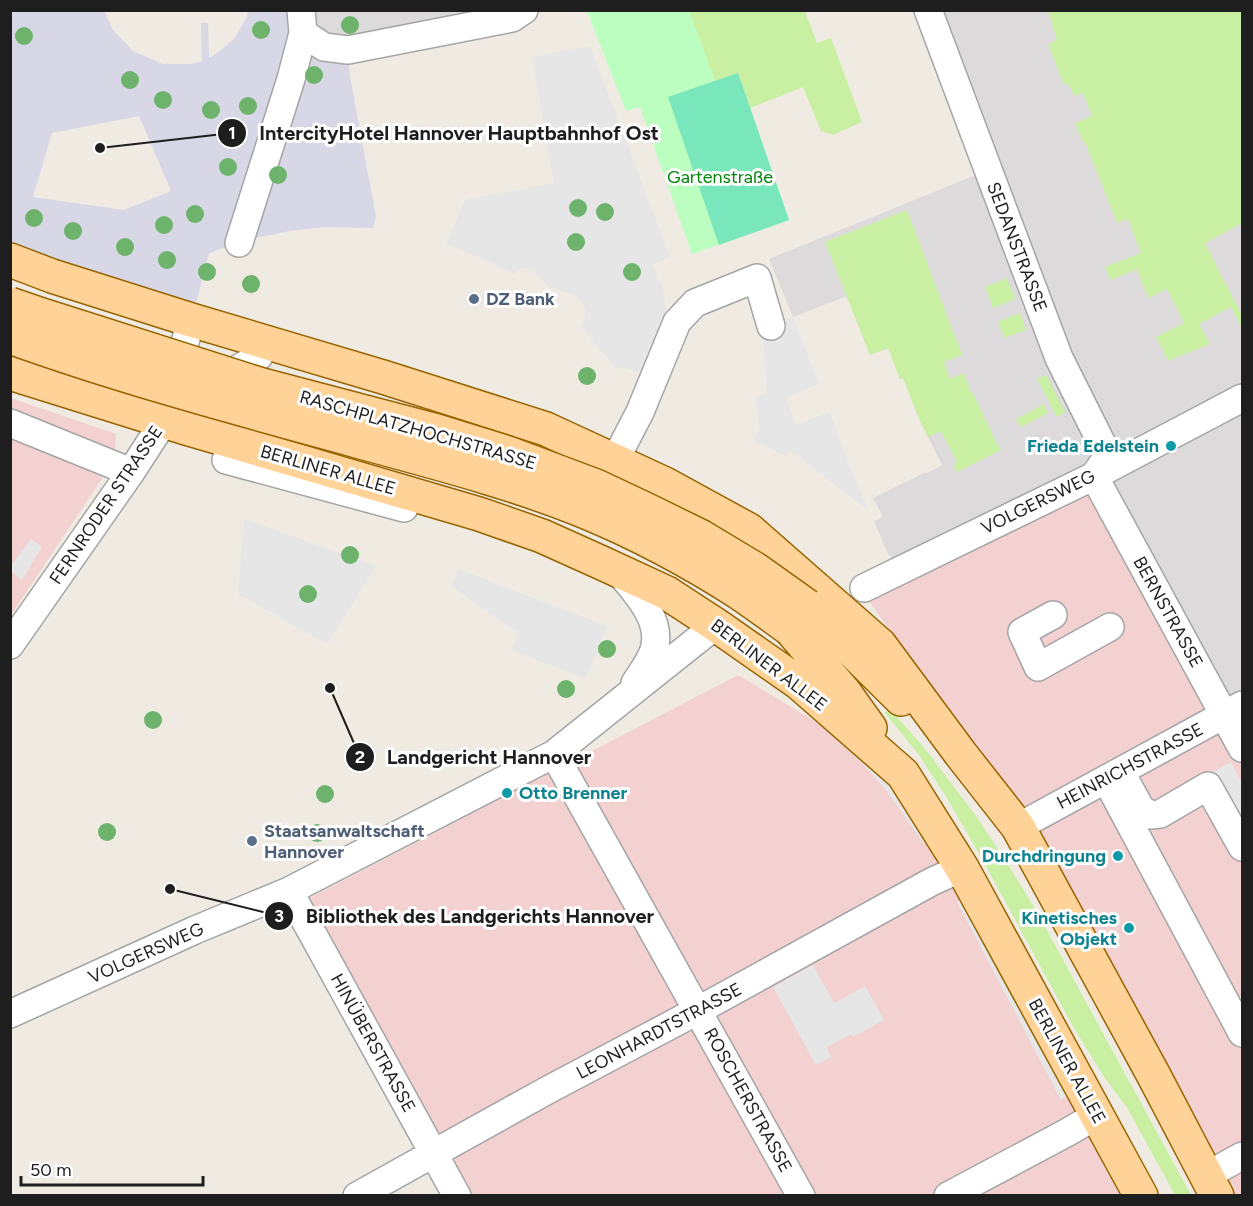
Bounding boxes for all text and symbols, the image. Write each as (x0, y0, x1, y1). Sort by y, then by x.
callout: IntercityHotel Hannover Hauptbahnhof Ost (217, 114, 671, 152)
text: IntercityHotel Hannover Hauptbahnhof Ost (259, 121, 659, 145)
text: 1 (228, 122, 236, 144)
park label: Gartenstraße (667, 166, 773, 188)
street label: SEDANSTRASSE (982, 179, 1052, 315)
place label: DZ Bank (486, 288, 555, 310)
marker: DZ Bank (467, 292, 481, 306)
street label: RASCHPLATZHOCHSTRASSE (297, 386, 539, 474)
street label: FERNRODER STRASSE (45, 421, 167, 589)
place label: Frieda Edelstein (1027, 435, 1159, 457)
marker: Frieda Edelstein (1164, 439, 1178, 453)
street label: BERLINER ALLEE (258, 440, 398, 500)
street label: VOLGERSWEG (977, 465, 1099, 539)
street label: BERNSTRASSE (1128, 552, 1208, 672)
street label: BERLINER ALLEE (707, 614, 831, 716)
street label: HEINRICHSTRASSE (1053, 718, 1207, 814)
callout: Landgericht Hannover (345, 738, 603, 776)
text: Landgericht Hannover (387, 745, 592, 769)
text: 2 (355, 746, 365, 768)
place label: Otto Brenner (519, 782, 627, 804)
marker: Otto Brenner (500, 786, 514, 800)
place label: Staatsanwaltschaft Hannover (264, 820, 425, 863)
marker: Staatsanwaltschaft Hannover (245, 834, 259, 848)
place label: Durchdringung (982, 845, 1106, 867)
marker: Durchdringung (1111, 849, 1125, 863)
callout: Bibliothek des Landgerichts Hannover (264, 897, 666, 935)
text: Bibliothek des Landgerichts Hannover (306, 904, 655, 928)
text: 3 (274, 905, 284, 927)
place label: Kinetisches Objekt (1021, 907, 1118, 950)
street label: VOLGERSWEG (85, 918, 207, 988)
marker: Kinetisches Objekt (1122, 921, 1136, 935)
street label: HINÜBERSTRASSE (326, 970, 420, 1116)
street label: LEONHARDTSTRASSE (572, 978, 746, 1084)
street label: BERLINER ALLEE (1024, 995, 1110, 1127)
street label: ROSCHERSTRASSE (699, 1024, 797, 1176)
scale bar (21, 1149, 202, 1187)
text: 50 m (30, 1159, 72, 1181)

